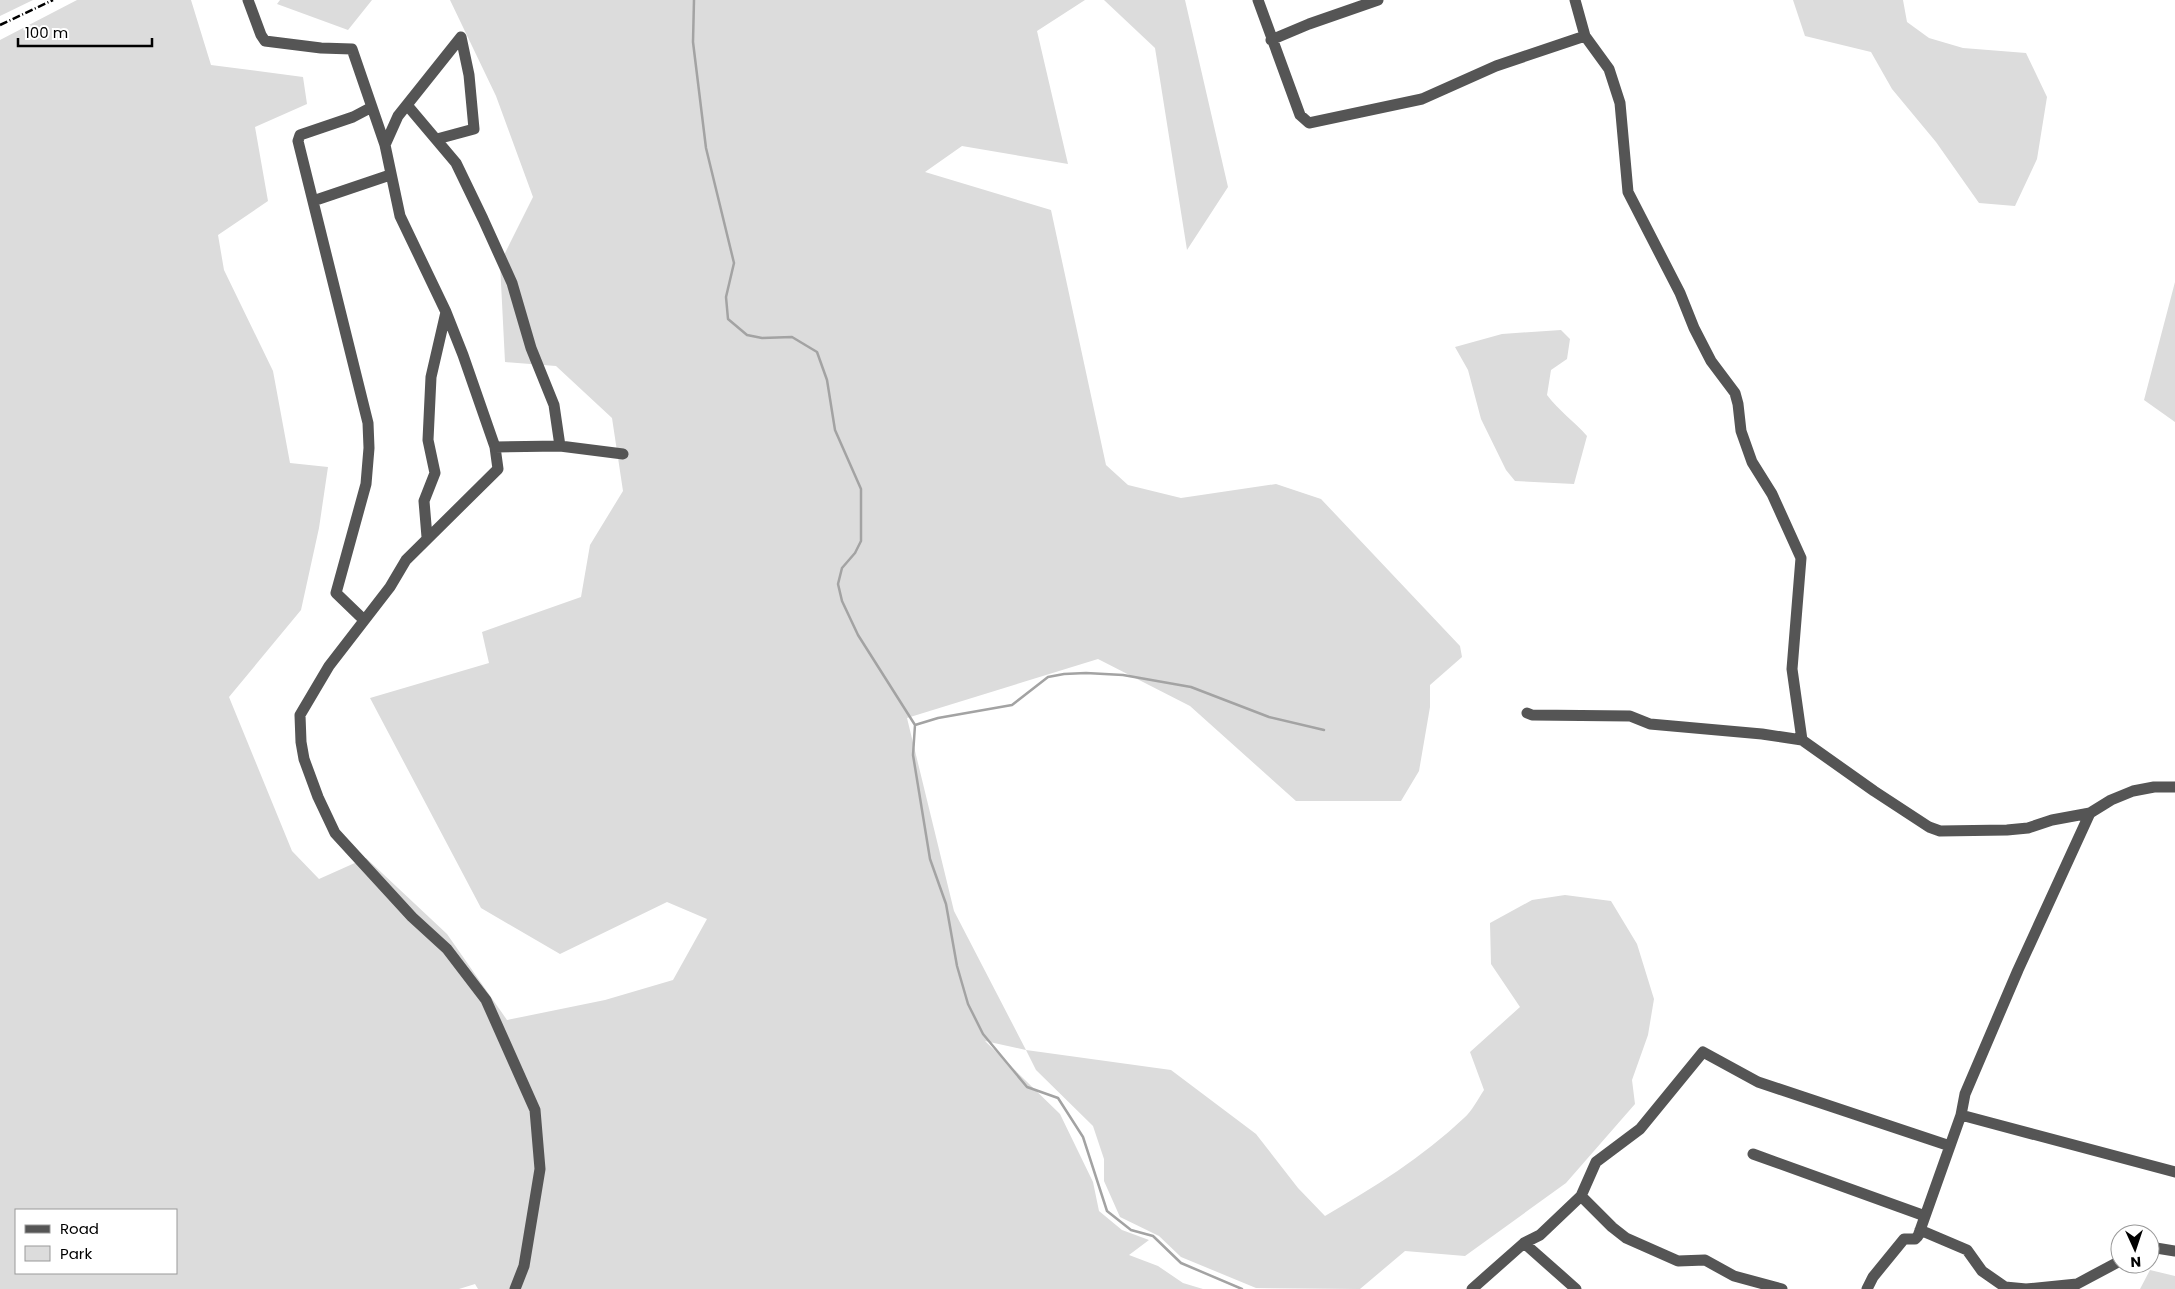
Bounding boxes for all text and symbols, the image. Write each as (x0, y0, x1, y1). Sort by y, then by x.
scale bar (18, 15, 151, 47)
text: 100 m (25, 22, 68, 43)
legend (15, 1209, 178, 1274)
text: Road (60, 1218, 99, 1239)
north arrow (2110, 1224, 2160, 1274)
text: Park (60, 1243, 92, 1264)
text: N (2130, 1252, 2141, 1272)

